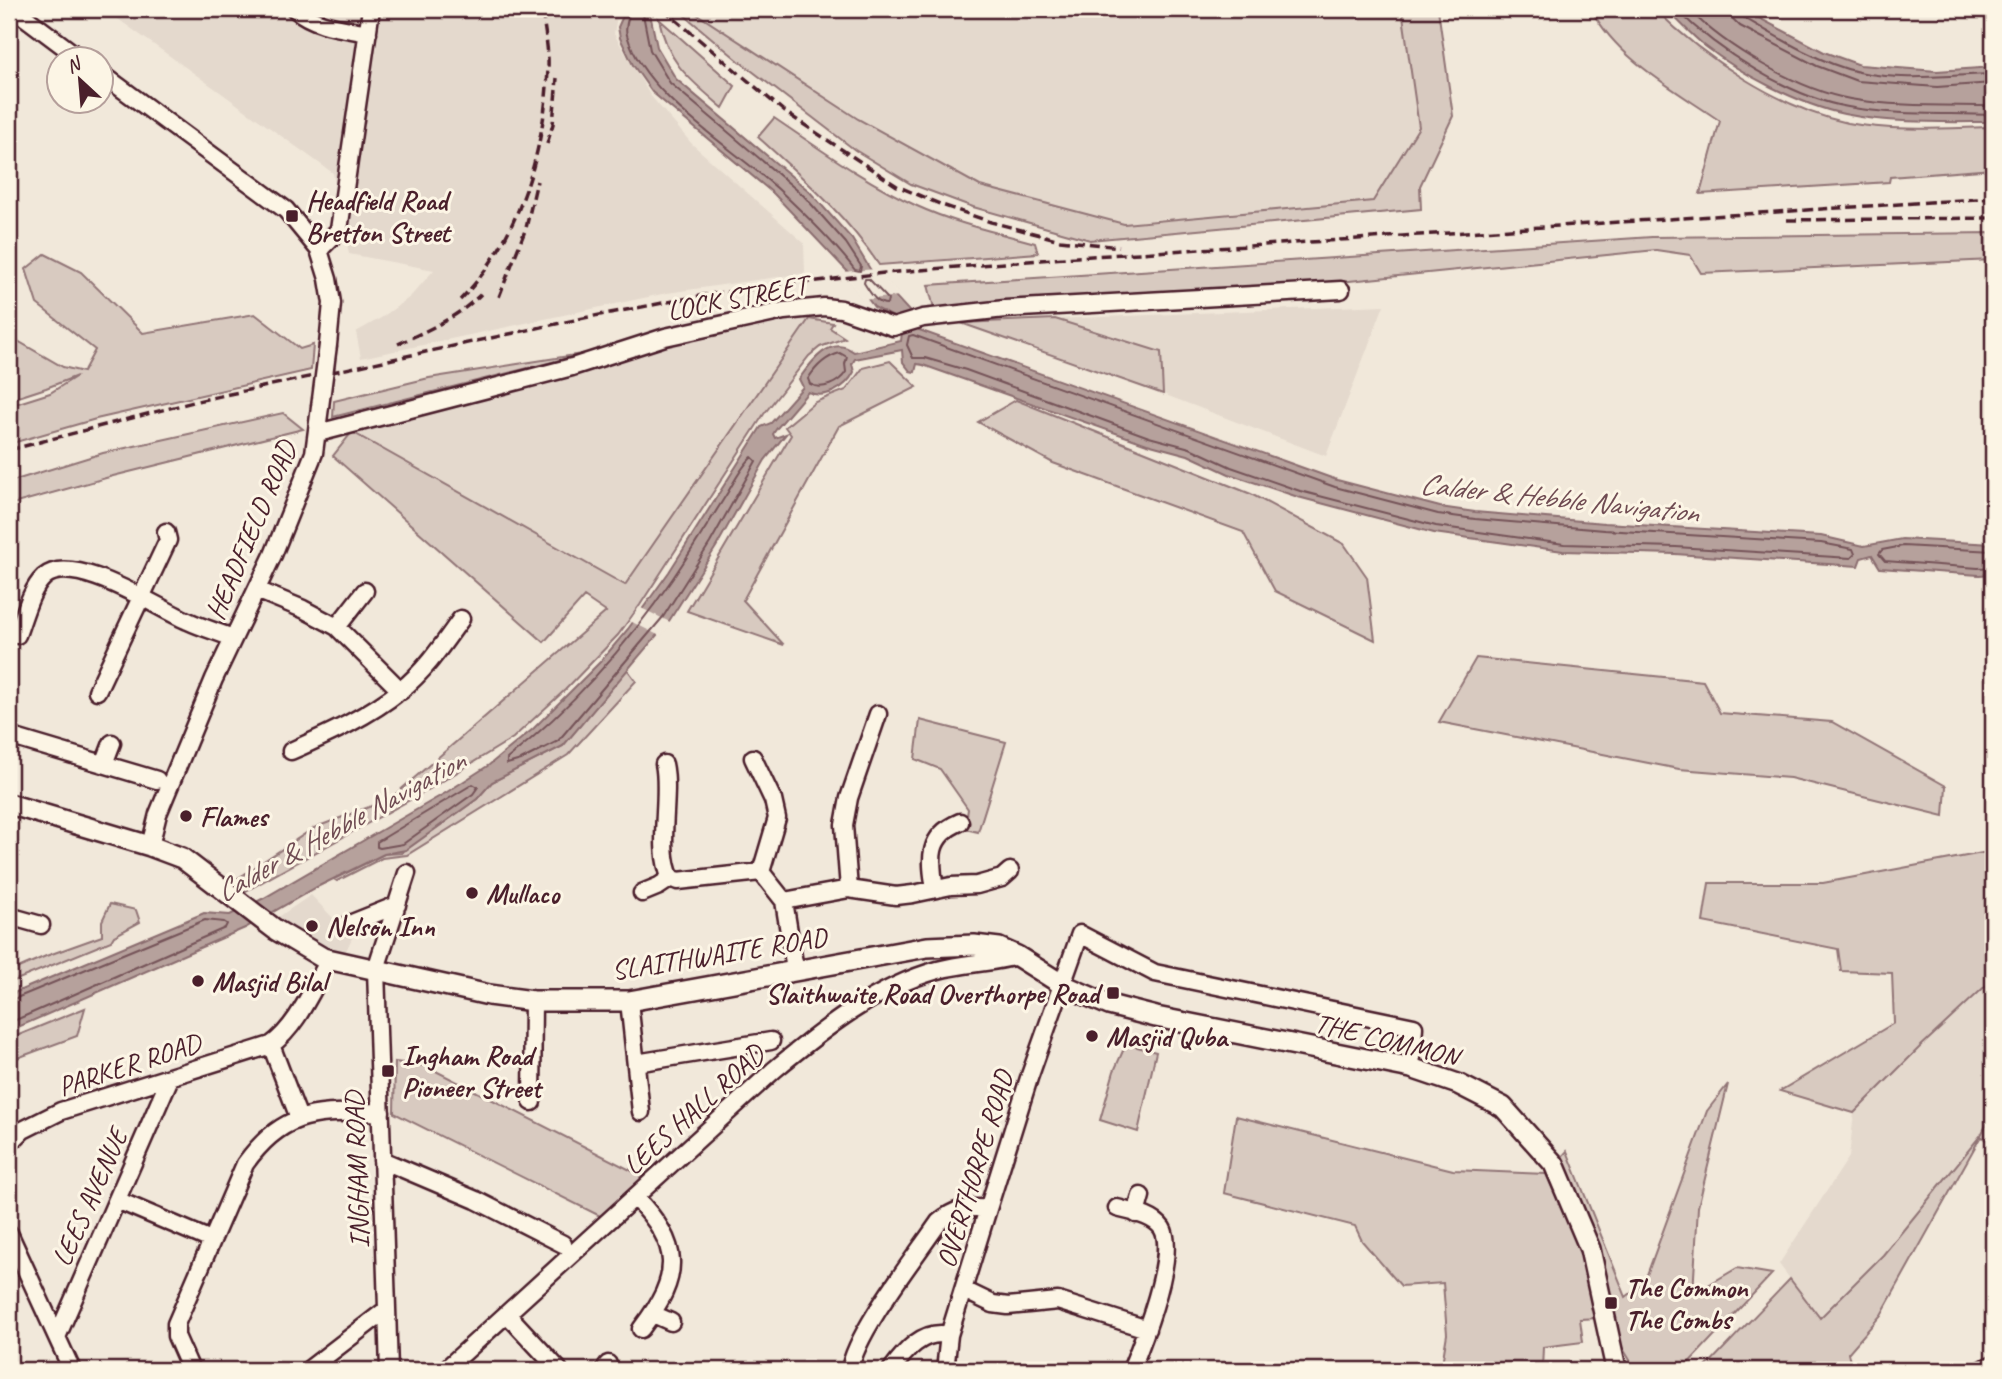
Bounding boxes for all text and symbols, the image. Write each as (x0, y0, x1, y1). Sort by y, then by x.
north arrow (46, 46, 116, 116)
text: N (62, 51, 86, 79)
place label: Headfield Road Bretton Street (306, 183, 452, 250)
marker: Headfield Road Bretton Street (284, 208, 300, 224)
street label: LOCK STREET (664, 266, 816, 328)
street label: HEADFIELD ROAD (197, 433, 305, 625)
water label: Calder & Hebble Navigation (1418, 465, 1702, 532)
water label: Calder & Hebble Navigation (209, 740, 474, 910)
place label: Flames (200, 799, 271, 834)
marker: Flames (178, 808, 194, 824)
place label: Mullaco (486, 876, 561, 911)
marker: Mullaco (464, 885, 480, 901)
place label: Nelson Inn (326, 909, 436, 944)
marker: Nelson Inn (304, 918, 320, 934)
street label: SLAITHWAITE ROAD (609, 919, 831, 988)
place label: Masjid Bilal (212, 964, 332, 999)
marker: Masjid Bilal (190, 973, 206, 989)
place label: Slaithwaite Road Overthorpe Road (765, 976, 1104, 1011)
marker: Slaithwaite Road Overthorpe Road (1105, 985, 1121, 1001)
street label: THE COMMON (1311, 1005, 1466, 1075)
place label: Masjid Quba (1106, 1019, 1229, 1054)
street label: PARKER ROAD (53, 1024, 208, 1104)
marker: Masjid Quba (1084, 1028, 1100, 1044)
street label: LEES HALL ROAD (616, 1035, 773, 1182)
place label: Ingham Road Pioneer Street (402, 1038, 544, 1105)
marker: Ingham Road Pioneer Street (380, 1063, 396, 1079)
street label: OVERTHORPE ROAD (928, 1065, 1022, 1272)
street label: INGHAM ROAD (336, 1088, 377, 1249)
street label: LEES AVENUE (44, 1120, 137, 1271)
place label: The Common The Combs (1625, 1270, 1749, 1337)
marker: The Common The Combs (1603, 1295, 1619, 1311)

